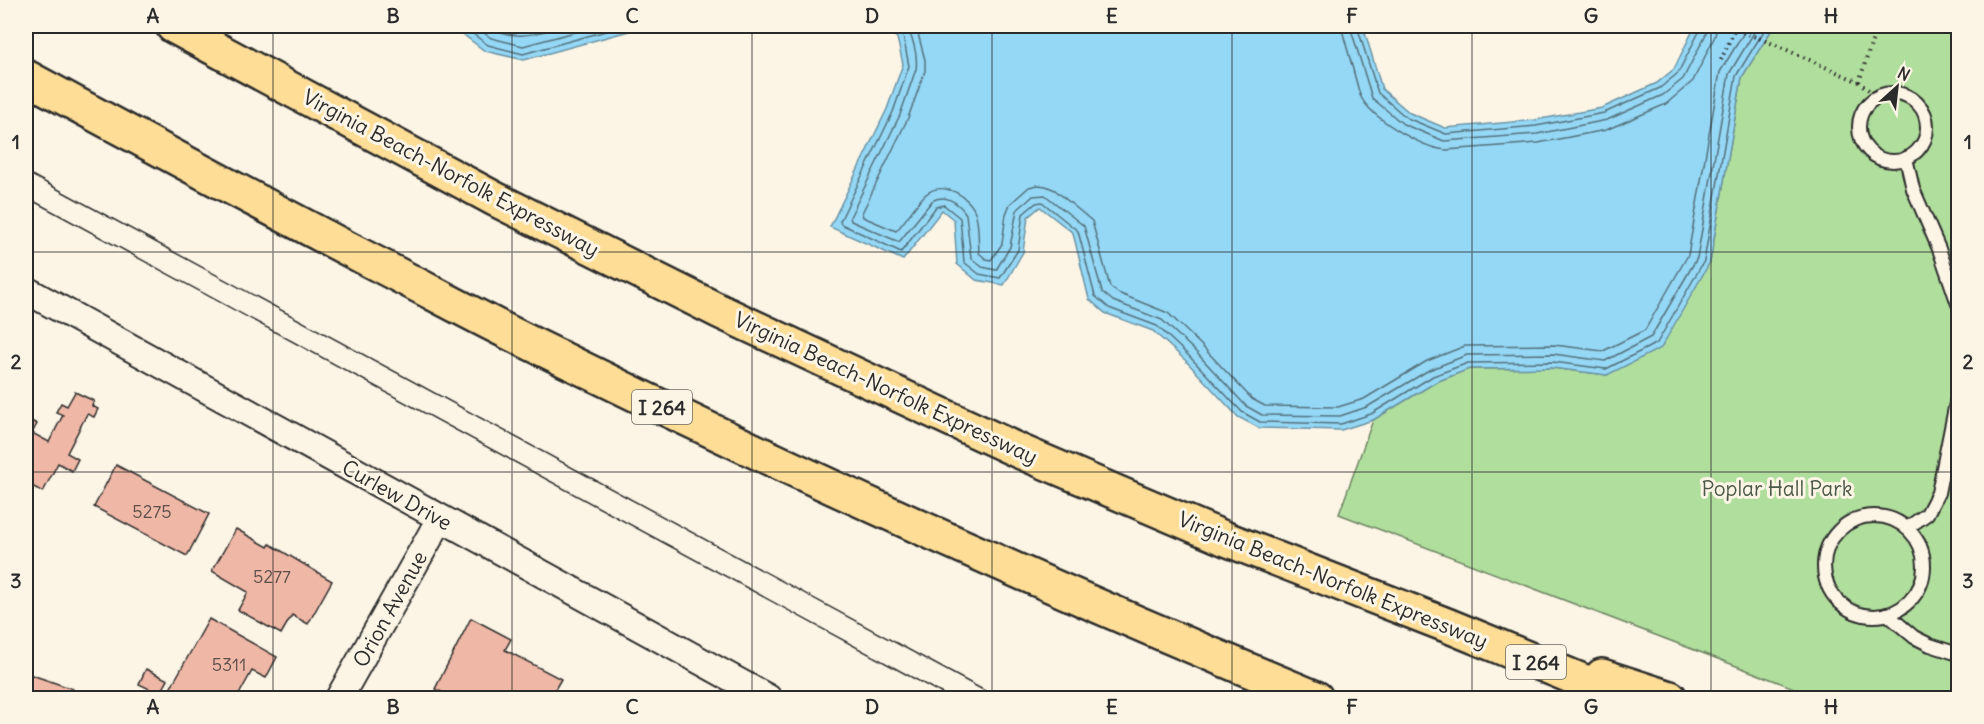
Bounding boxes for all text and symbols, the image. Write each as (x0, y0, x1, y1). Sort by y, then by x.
text: A (147, 3, 160, 28)
text: B (386, 3, 400, 28)
text: C (625, 3, 639, 28)
text: D (865, 3, 879, 28)
text: E (1106, 3, 1118, 28)
text: F (1346, 3, 1358, 28)
text: G (1584, 3, 1598, 28)
text: H (1824, 3, 1838, 28)
north arrow (1867, 57, 1927, 117)
text: N (1894, 62, 1913, 85)
street label: Virginia Beach-Norfolk Expressway (298, 83, 604, 263)
text: 1 (12, 129, 20, 154)
text: 1 (1964, 129, 1972, 154)
street label: Virginia Beach-Norfolk Expressway (730, 306, 1042, 470)
text: 2 (11, 349, 22, 374)
text: 2 (1963, 349, 1974, 374)
road number: I 264 (632, 390, 692, 424)
street label: Curlew Drive (337, 454, 457, 536)
park label: Poplar Hall Park (1701, 475, 1853, 502)
house number: 5275 (132, 500, 172, 523)
street label: Virginia Beach-Norfolk Expressway (1174, 505, 1492, 655)
street label: Orion Avenue (347, 546, 433, 672)
house number: 5277 (253, 565, 291, 588)
text: 3 (10, 568, 22, 593)
text: 3 (1962, 568, 1974, 593)
road number: I 264 (1506, 645, 1566, 679)
house number: 5311 (212, 653, 246, 676)
text: A (147, 694, 160, 719)
text: B (386, 694, 400, 719)
text: C (625, 694, 639, 719)
text: D (865, 694, 879, 719)
text: E (1106, 694, 1118, 719)
text: F (1346, 694, 1358, 719)
text: G (1584, 694, 1598, 719)
text: H (1824, 694, 1838, 719)

